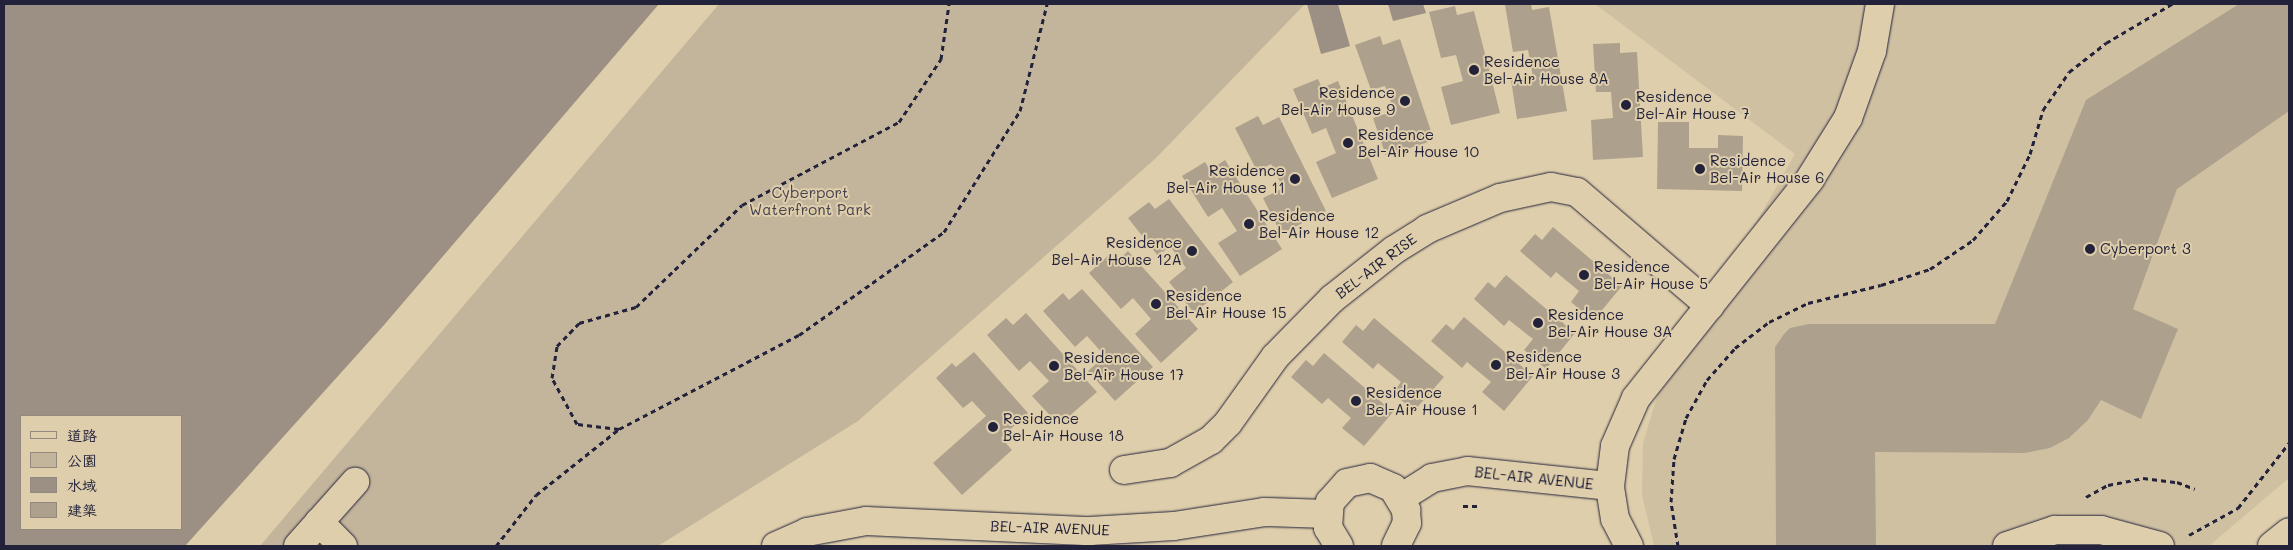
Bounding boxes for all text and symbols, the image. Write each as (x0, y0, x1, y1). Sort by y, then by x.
place label: Residence Bel-Air House 8A (1484, 52, 1609, 87)
marker: Residence Bel-Air House 8A (1468, 64, 1480, 76)
place label: Residence Bel-Air House 9 (1281, 83, 1395, 118)
place label: Residence Bel-Air House 7 (1636, 87, 1750, 122)
marker: Residence Bel-Air House 9 (1399, 95, 1411, 107)
marker: Residence Bel-Air House 7 (1620, 99, 1632, 111)
place label: Residence Bel-Air House 10 (1358, 125, 1479, 160)
marker: Residence Bel-Air House 10 (1342, 137, 1354, 149)
place label: Residence Bel-Air House 6 (1710, 151, 1824, 186)
place label: Residence Bel-Air House 11 (1166, 161, 1285, 196)
marker: Residence Bel-Air House 6 (1694, 163, 1706, 175)
marker: Residence Bel-Air House 11 (1289, 173, 1301, 185)
park label: Cyberport Waterfront Park (749, 183, 871, 218)
place label: Residence Bel-Air House 12 (1259, 206, 1379, 241)
marker: Residence Bel-Air House 12 (1243, 218, 1255, 230)
street label: BEL-AIR RISE (1332, 230, 1420, 302)
place label: Residence Bel-Air House 12A (1051, 233, 1182, 268)
place label: Cyberport 3 (2100, 240, 2191, 258)
marker: Cyberport 3 (2084, 243, 2096, 255)
marker: Residence Bel-Air House 12A (1186, 245, 1198, 257)
place label: Residence Bel-Air House 5 (1594, 257, 1708, 292)
marker: Residence Bel-Air House 5 (1578, 269, 1590, 281)
place label: Residence Bel-Air House 15 (1166, 286, 1287, 321)
marker: Residence Bel-Air House 15 (1150, 298, 1162, 310)
place label: Residence Bel-Air House 3A (1548, 305, 1672, 340)
marker: Residence Bel-Air House 3A (1532, 317, 1544, 329)
place label: Residence Bel-Air House 3 (1506, 347, 1620, 382)
place label: Residence Bel-Air House 17 (1064, 348, 1184, 383)
marker: Residence Bel-Air House 3 (1490, 359, 1502, 371)
marker: Residence Bel-Air House 17 (1048, 360, 1060, 372)
place label: Residence Bel-Air House 1 (1366, 383, 1478, 418)
marker: Residence Bel-Air House 1 (1350, 395, 1362, 407)
place label: Residence Bel-Air House 18 (1003, 409, 1124, 444)
legend (20, 415, 182, 530)
marker: Residence Bel-Air House 18 (987, 421, 999, 433)
text: 道路 (67, 425, 97, 445)
text: 公園 (67, 450, 97, 470)
street label: BEL-AIR AVENUE (1474, 463, 1594, 493)
text: 水域 (67, 475, 97, 495)
text: 建築 (67, 500, 97, 520)
street label: BEL-AIR AVENUE (990, 517, 1110, 539)

